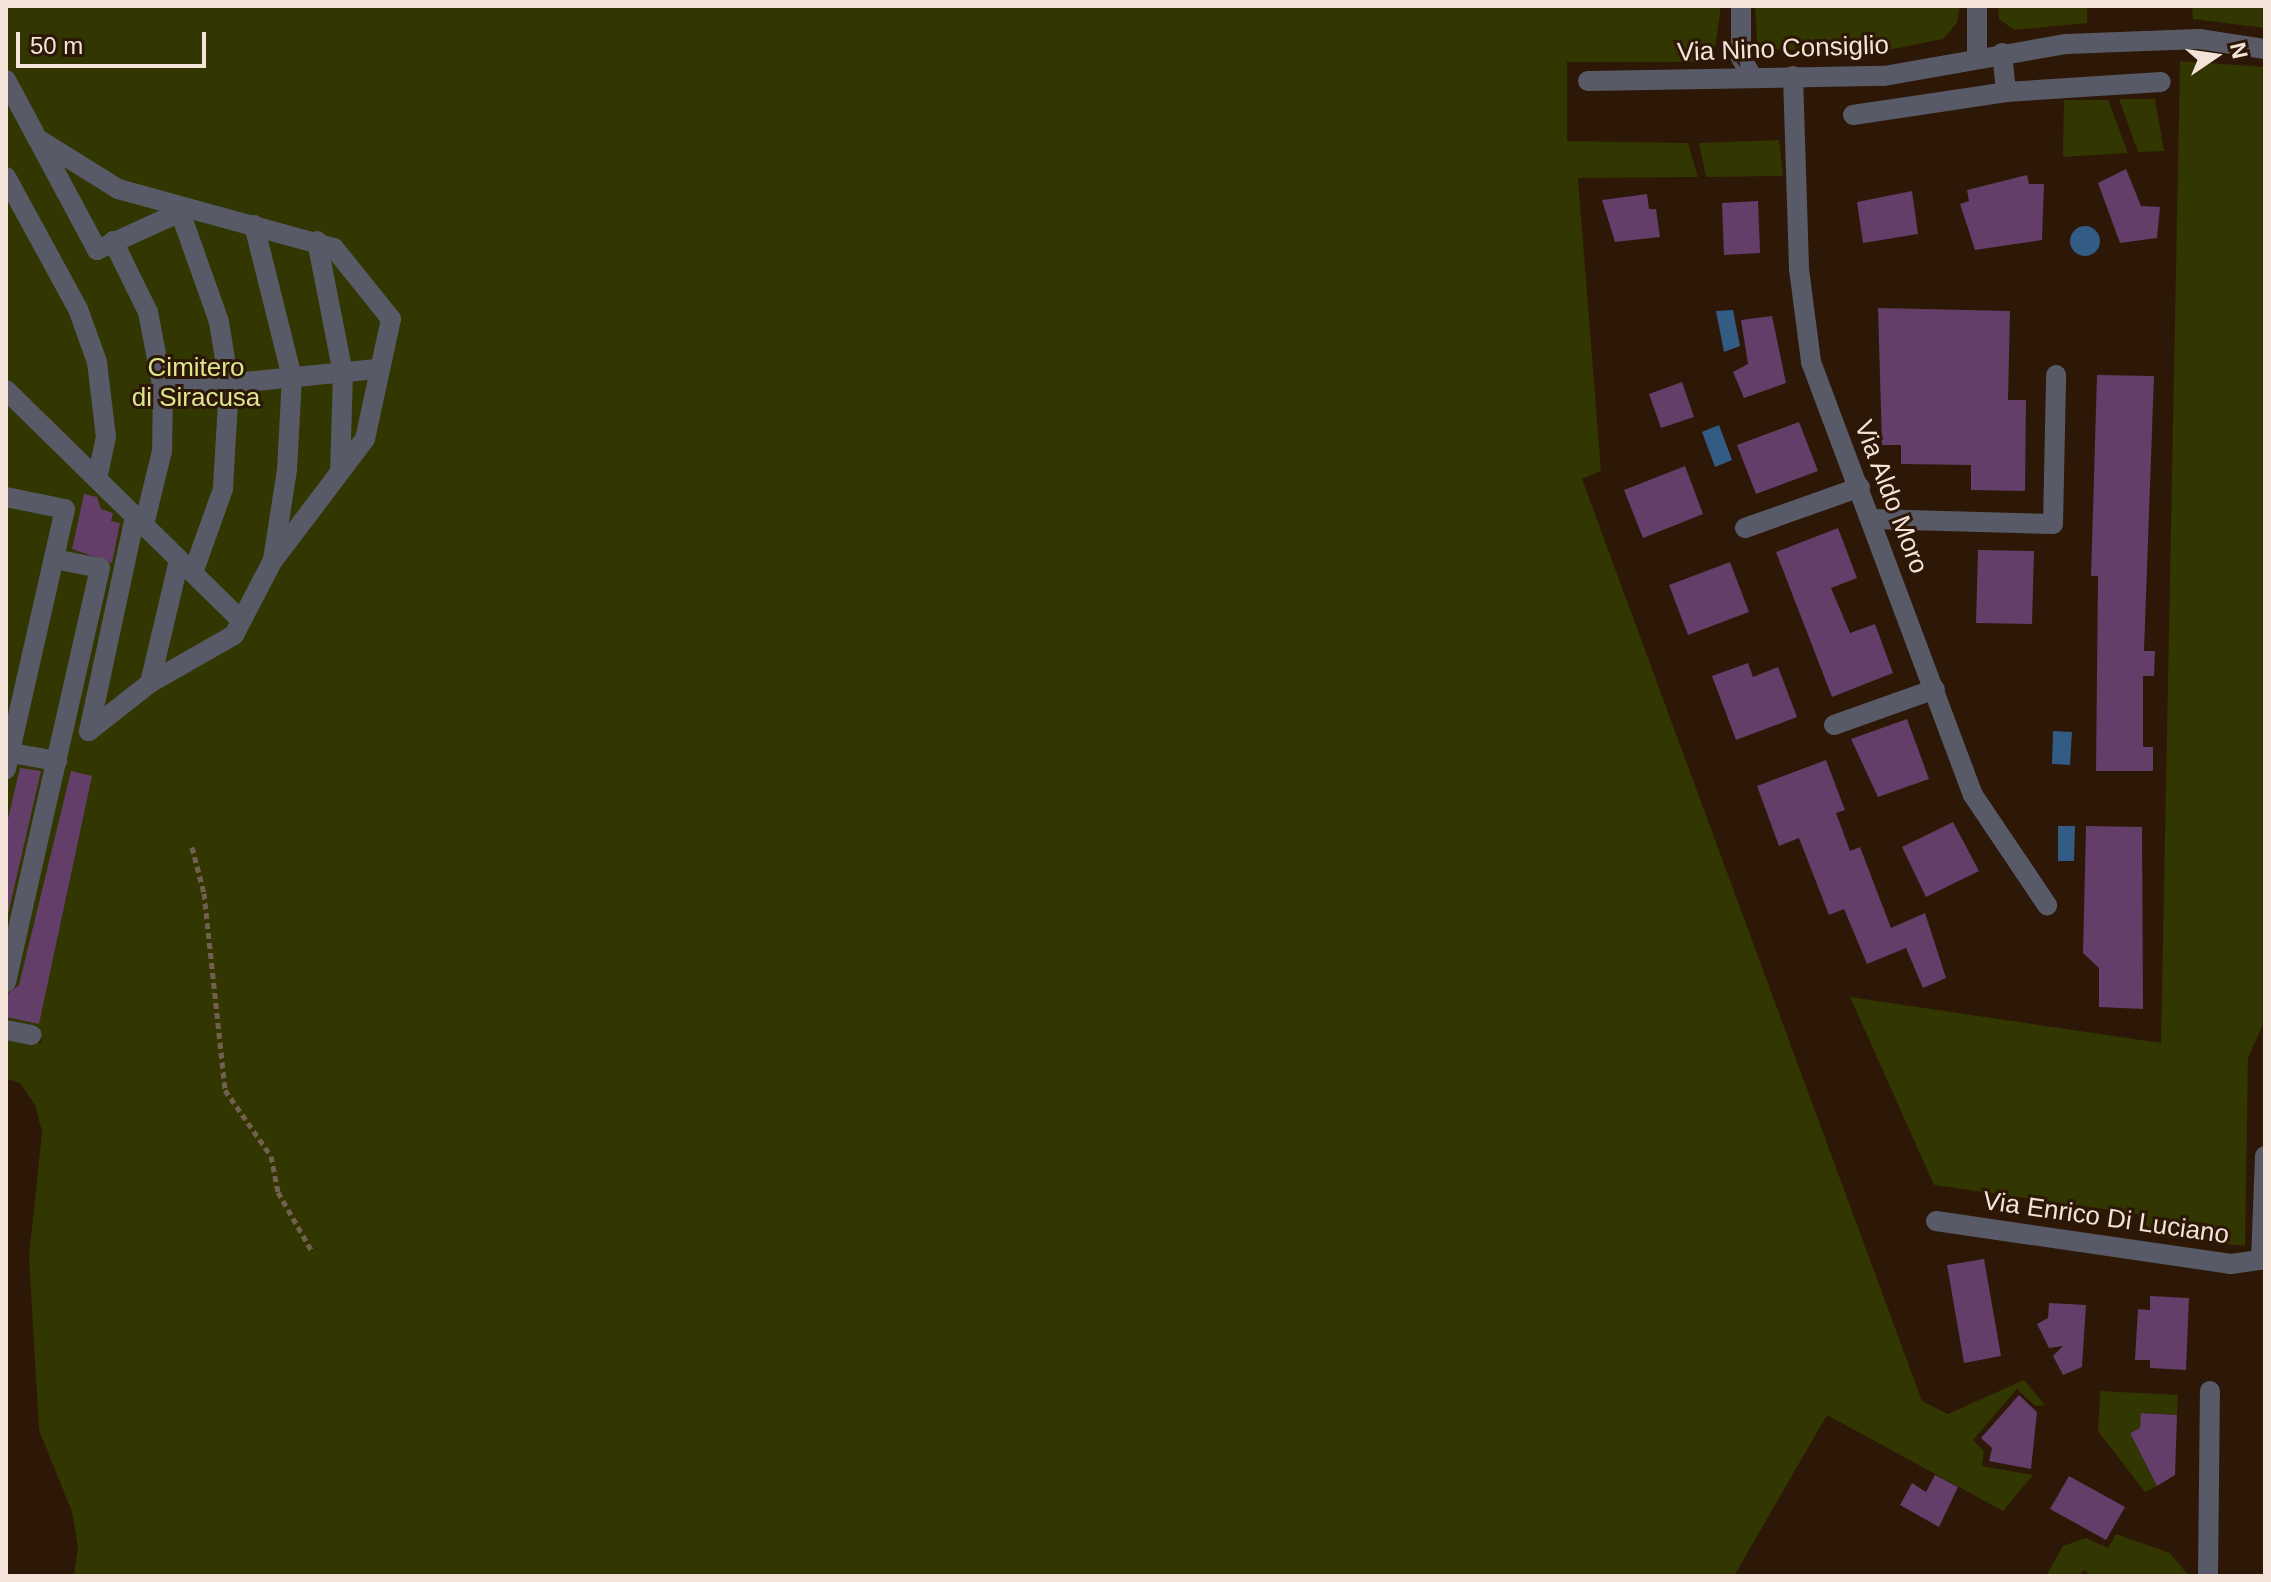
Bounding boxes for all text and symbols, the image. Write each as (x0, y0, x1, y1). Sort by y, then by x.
scale bar (20, 16, 210, 66)
north arrow (2175, 16, 2255, 96)
street label: Via Nino Consiglio (1677, 30, 1889, 68)
text: 50 m (30, 32, 83, 59)
text: N (2225, 40, 2253, 61)
park label: Cimitero di Siracusa (132, 352, 260, 414)
street label: Via Aldo Moro (1847, 415, 1935, 579)
street label: Via Enrico Di Luciano (1981, 1185, 2231, 1251)

